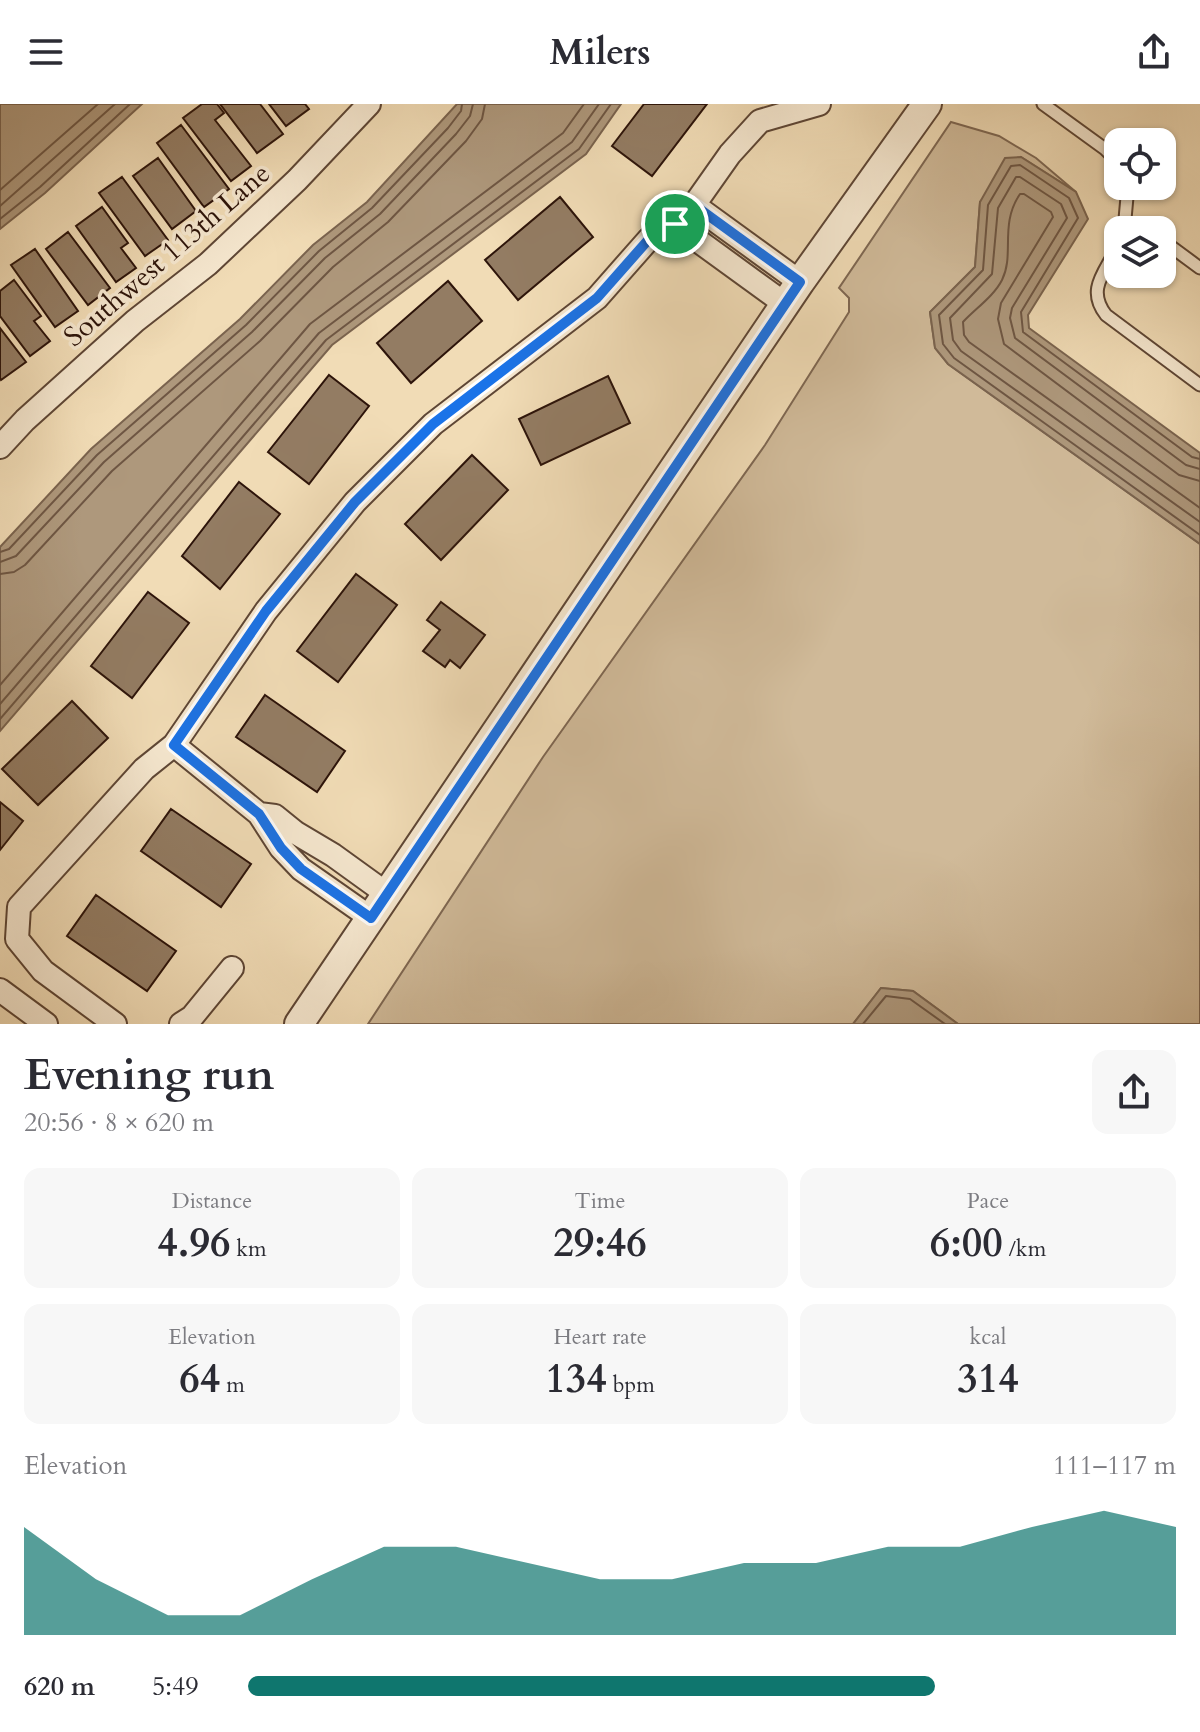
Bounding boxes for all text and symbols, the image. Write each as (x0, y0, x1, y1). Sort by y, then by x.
text: Milers (549, 28, 651, 77)
icon: menu (24, 30, 68, 74)
icon: share (1132, 30, 1176, 74)
map controls (1104, 128, 1176, 288)
button: locate (1104, 128, 1176, 200)
street label: Southwest 113th Lane (56, 155, 278, 355)
pin (641, 190, 709, 258)
icon: arrive (653, 202, 697, 246)
button: layers (1104, 216, 1176, 288)
text: Evening run (24, 1045, 274, 1105)
button: share (1092, 1050, 1176, 1134)
text: 20:56 · 8 × 620 m (24, 1105, 214, 1140)
text: Distance (172, 1186, 252, 1216)
text: Time (575, 1186, 625, 1216)
text: Pace (967, 1186, 1009, 1216)
text: 4.96 (157, 1216, 230, 1271)
text: 29:46 (553, 1216, 647, 1271)
text: 6:00 (930, 1216, 1003, 1271)
text: km (230, 1234, 267, 1264)
text: /km (1003, 1234, 1046, 1264)
text: Elevation (168, 1322, 256, 1352)
text: Heart rate (553, 1322, 647, 1352)
text: kcal (970, 1322, 1006, 1352)
text: 64 (179, 1352, 220, 1407)
text: 134 (545, 1352, 607, 1407)
text: 314 (957, 1352, 1019, 1407)
text: m (220, 1370, 245, 1400)
text: bpm (607, 1370, 655, 1400)
text: Elevation (24, 1448, 127, 1483)
text: 111–117 m (1053, 1448, 1176, 1483)
text: 620 m (24, 1669, 95, 1704)
text: 5:49 (152, 1669, 199, 1704)

